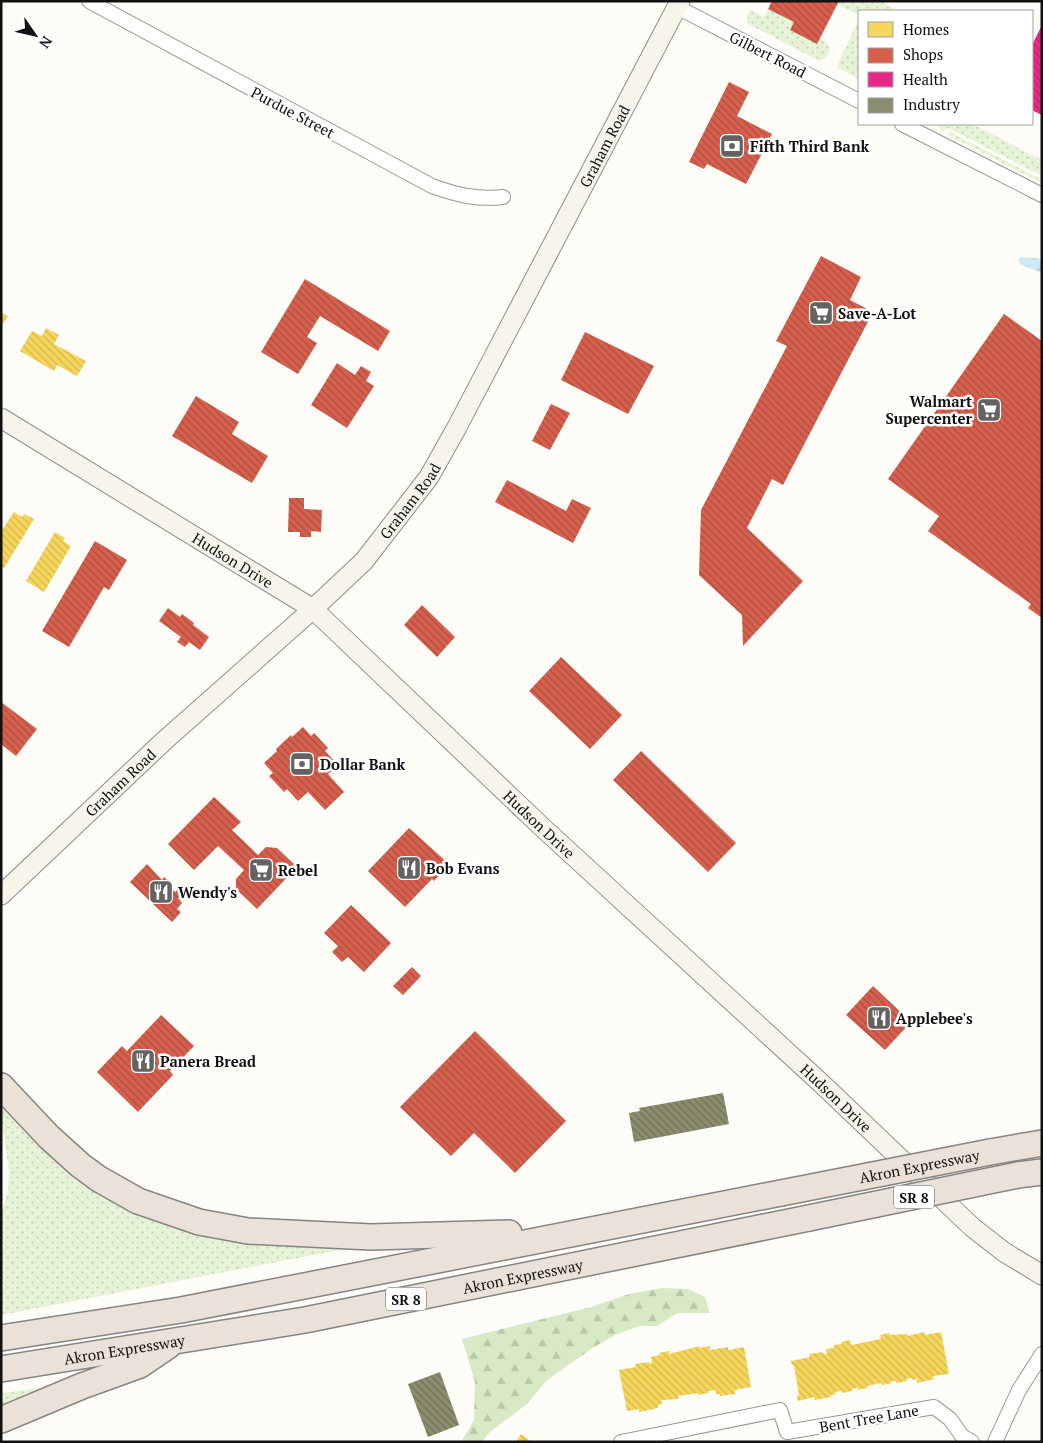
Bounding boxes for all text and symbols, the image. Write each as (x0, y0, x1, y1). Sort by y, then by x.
north arrow (10, 10, 60, 60)
legend (858, 10, 1033, 125)
text: Homes (903, 19, 949, 39)
street label: Gilbert Road (726, 26, 810, 82)
text: N (35, 33, 57, 53)
text: Shops (903, 44, 943, 64)
text: Health (903, 69, 948, 89)
street label: Purdue Street (248, 82, 338, 142)
text: Industry (903, 94, 960, 114)
street label: Graham Road (574, 101, 634, 191)
bank icon: Fifth Third Bank (719, 133, 745, 159)
place label: Fifth Third Bank (750, 136, 870, 156)
supermarket icon: Save-A-Lot (808, 300, 834, 326)
place label: Save-A-Lot (838, 303, 916, 323)
place label: Walmart Supercenter (885, 391, 973, 428)
supermarket icon: Walmart Supercenter (976, 397, 1002, 423)
street label: Graham Road (375, 459, 445, 543)
street label: Hudson Drive (189, 528, 277, 592)
street label: Graham Road (81, 744, 160, 821)
bank icon: Dollar Bank (289, 751, 315, 777)
place label: Dollar Bank (320, 754, 406, 774)
street label: Hudson Drive (499, 786, 579, 862)
restaurant icon: Bob Evans (396, 855, 422, 881)
supermarket icon: Rebel (248, 857, 274, 883)
place label: Bob Evans (426, 858, 500, 878)
place label: Rebel (278, 860, 318, 880)
restaurant icon: Wendy's (148, 879, 174, 905)
place label: Wendy's (178, 882, 237, 902)
restaurant icon: Applebee's (866, 1005, 892, 1031)
place label: Applebee's (896, 1008, 973, 1028)
restaurant icon: Panera Bread (130, 1048, 156, 1074)
place label: Panera Bread (160, 1051, 256, 1071)
street label: Hudson Drive (796, 1059, 876, 1136)
street label: Akron Expressway (858, 1144, 982, 1187)
road number: SR 8 (894, 1186, 934, 1208)
street label: Akron Expressway (461, 1254, 585, 1298)
road number: SR 8 (386, 1288, 426, 1310)
street label: Akron Expressway (63, 1329, 187, 1369)
street label: Bent Tree Lane (818, 1399, 920, 1437)

